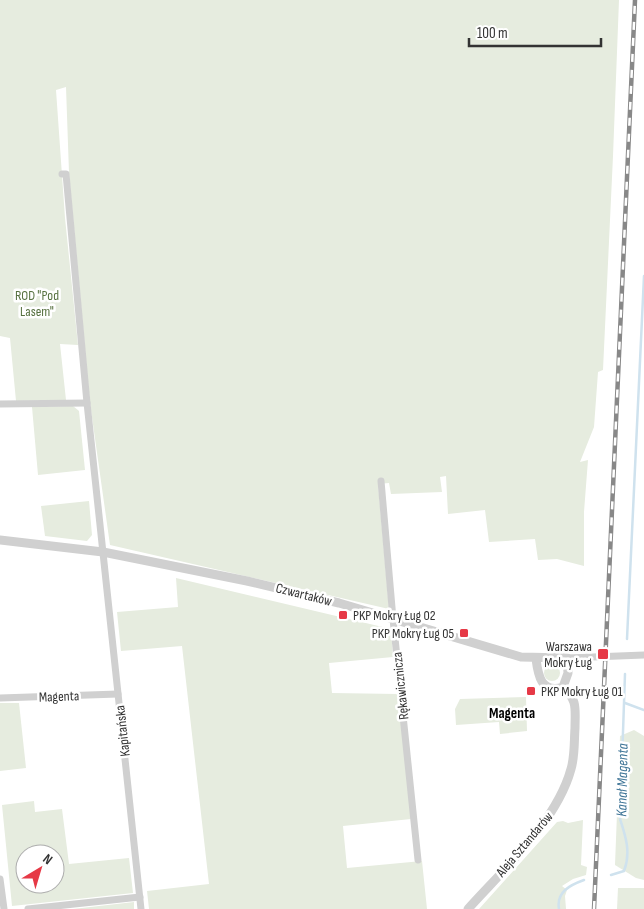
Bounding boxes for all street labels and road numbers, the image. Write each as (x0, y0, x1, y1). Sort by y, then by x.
street label: Czwartaków (274, 579, 334, 610)
street label: Rękawicznicza (388, 651, 413, 721)
street label: Magenta (38, 687, 80, 706)
street label: Kapitańska (111, 704, 134, 757)
street label: Aleja Sztandarów (492, 808, 557, 881)

